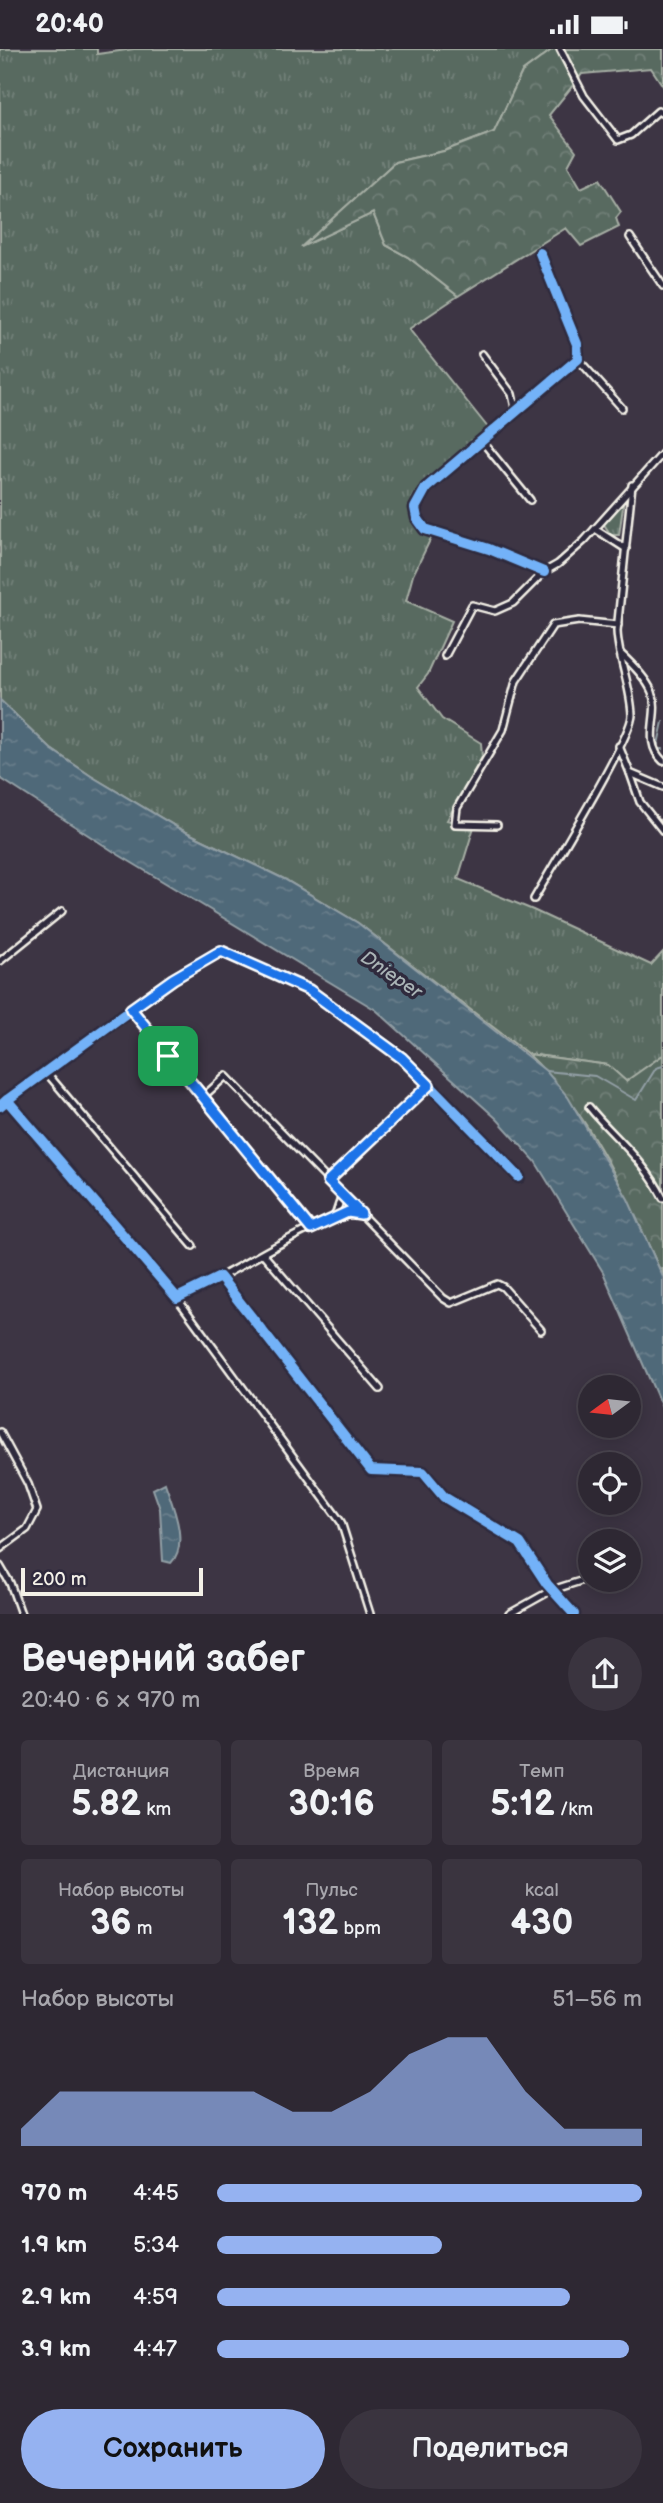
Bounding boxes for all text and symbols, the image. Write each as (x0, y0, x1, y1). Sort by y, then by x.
text: 20:40 (35, 9, 104, 40)
water label: Dnieper (356, 946, 427, 1004)
pin (138, 1026, 198, 1086)
icon: arrive (149, 1037, 187, 1075)
north arrow (578, 1375, 640, 1439)
map controls (578, 1375, 641, 1592)
button: locate (578, 1452, 641, 1515)
button: layers (578, 1529, 641, 1592)
scale bar (21, 1565, 203, 1597)
text: 200 m (32, 1568, 86, 1591)
text: Вечерний забег (21, 1637, 305, 1682)
button: share (568, 1637, 642, 1711)
text: 20:40 · 6 × 970 m (21, 1686, 200, 1714)
text: Дистанция (73, 1760, 169, 1783)
text: Время (303, 1760, 360, 1783)
text: Темп (519, 1760, 564, 1783)
text: 5.82 (71, 1783, 141, 1826)
text: 30:16 (288, 1783, 375, 1826)
text: 5:12 (490, 1783, 555, 1826)
text: km (141, 1798, 171, 1821)
text: /km (555, 1798, 593, 1821)
text: Набор высоты (58, 1879, 184, 1902)
text: Пульс (305, 1879, 358, 1902)
text: kcal (525, 1879, 559, 1902)
text: 36 (90, 1902, 132, 1945)
text: 132 (282, 1902, 338, 1945)
text: 430 (510, 1902, 573, 1945)
text: m (132, 1917, 152, 1940)
text: bpm (338, 1917, 381, 1940)
text: Набор высоты (21, 1985, 174, 2013)
text: 51–56 m (552, 1985, 642, 2013)
text: 970 m (21, 2179, 87, 2207)
text: 4:45 (133, 2179, 179, 2207)
text: 1.9 km (21, 2231, 87, 2259)
text: 5:34 (133, 2231, 179, 2259)
text: 2.9 km (21, 2283, 91, 2311)
text: 4:59 (133, 2283, 178, 2311)
text: 3.9 km (21, 2335, 91, 2363)
text: 4:47 (133, 2335, 177, 2363)
button: Сохранить (21, 2409, 325, 2489)
button: Поделиться (339, 2409, 642, 2489)

